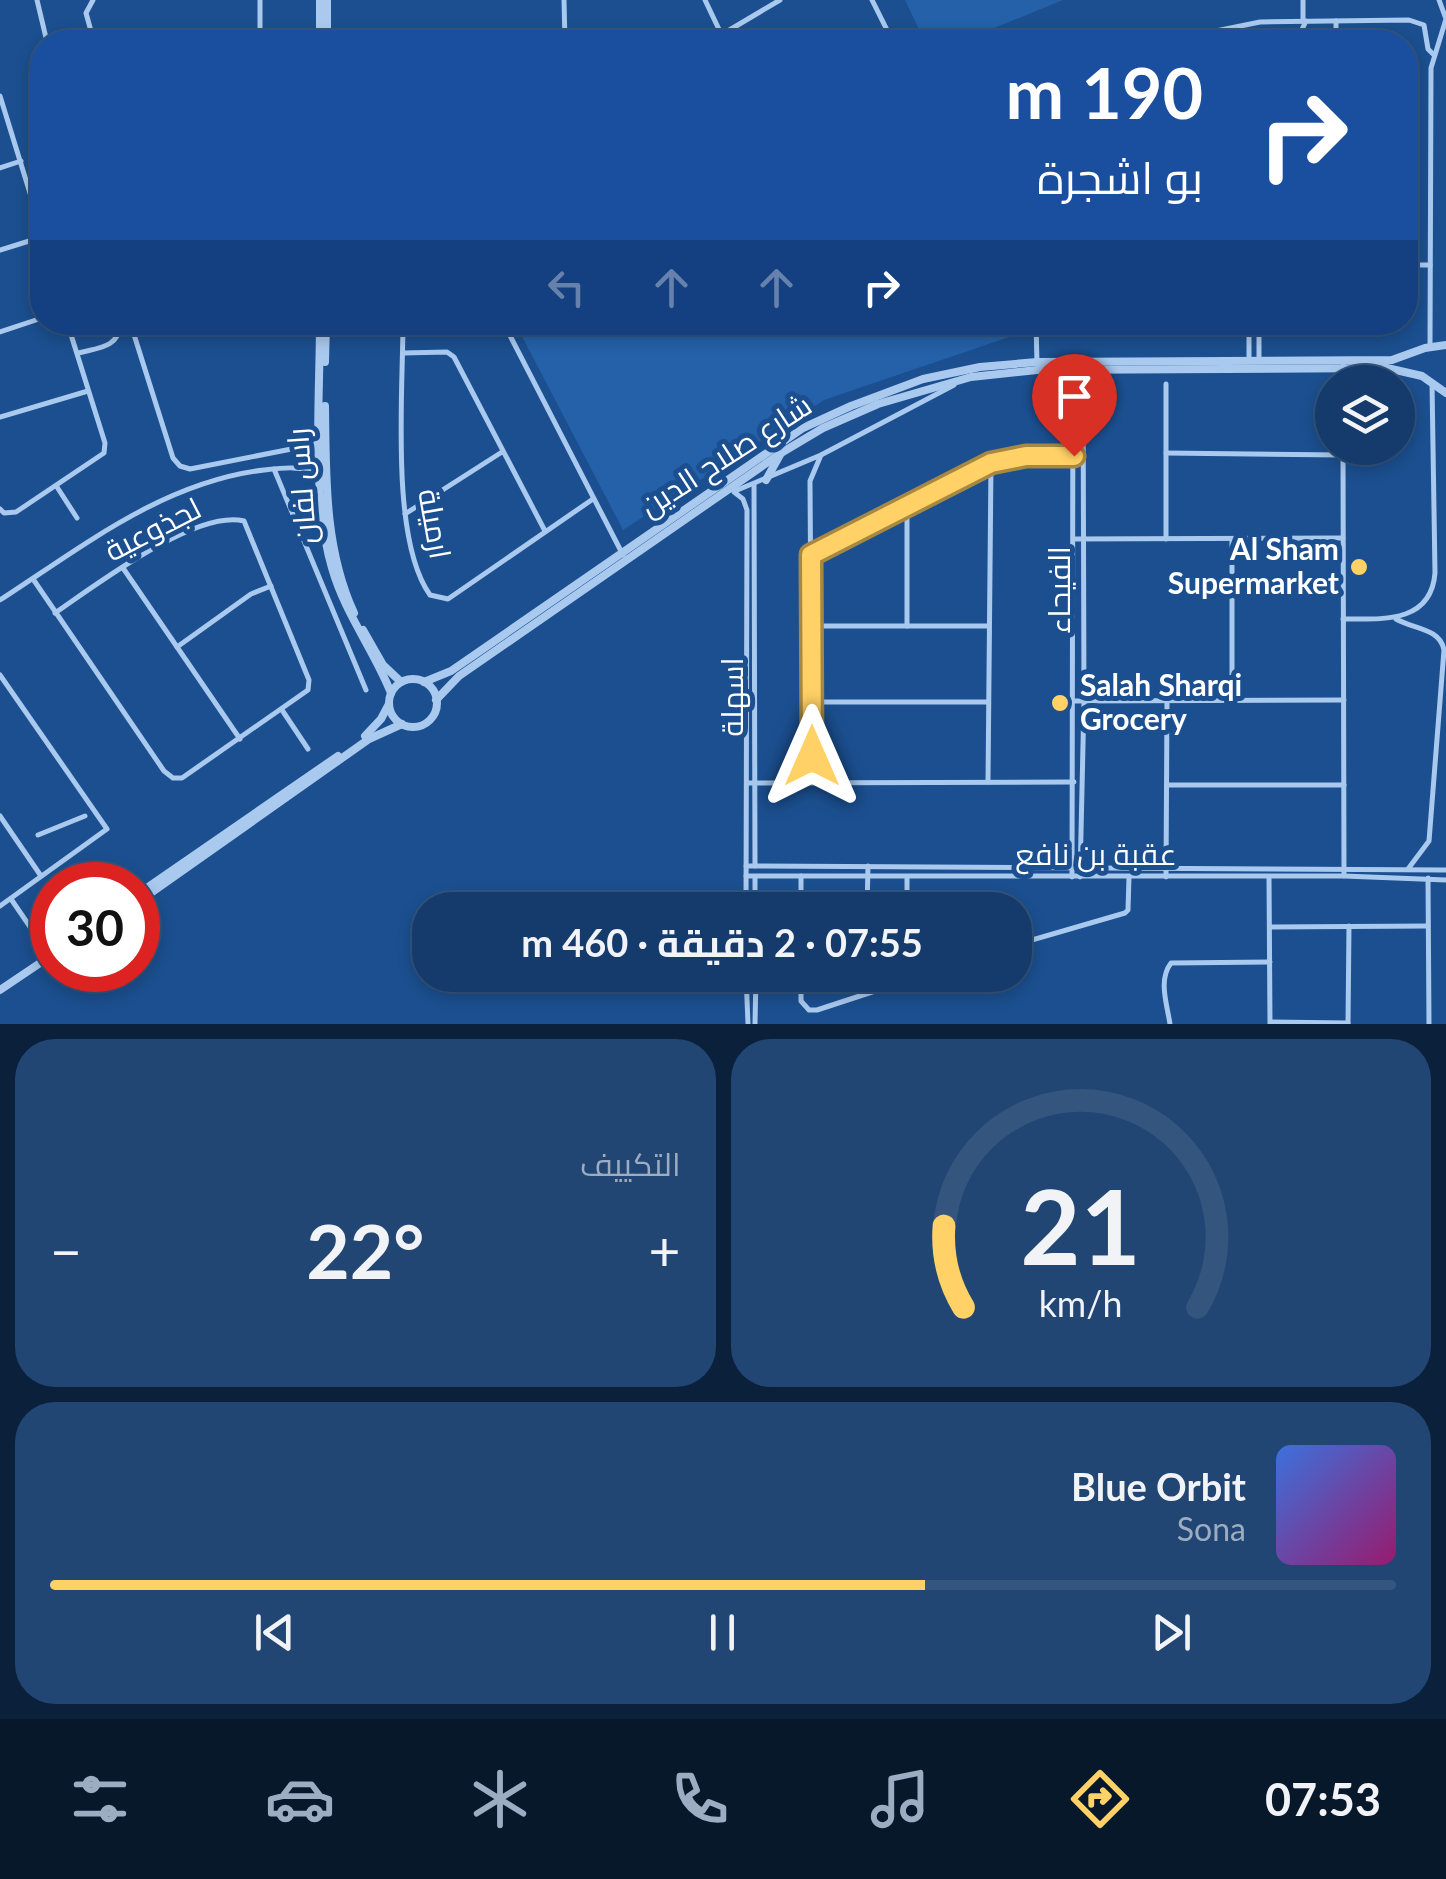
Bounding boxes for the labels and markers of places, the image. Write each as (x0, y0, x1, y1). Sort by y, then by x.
pin (1032, 354, 1117, 457)
place label: Al Sham Supermarket (1168, 530, 1339, 600)
marker: Al Sham Supermarket (1348, 556, 1370, 578)
place label: Salah Sharqi Grocery (1080, 666, 1242, 736)
marker: Salah Sharqi Grocery (1049, 692, 1071, 714)

